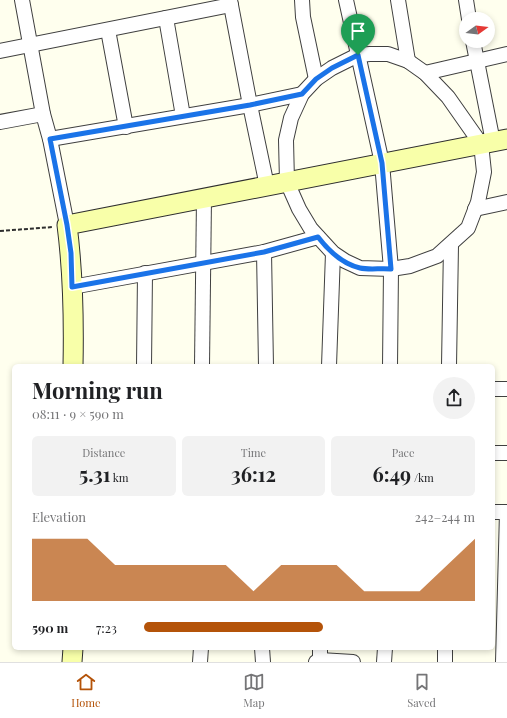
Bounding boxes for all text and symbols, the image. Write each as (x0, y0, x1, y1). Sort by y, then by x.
north arrow (459, 12, 495, 48)
map controls (459, 12, 495, 48)
pin (341, 14, 375, 55)
icon: arrive (347, 20, 369, 42)
text: Morning run (32, 375, 163, 405)
button: share (433, 377, 475, 419)
text: 08:11 · 9 × 590 m (32, 405, 124, 422)
text: Distance (82, 445, 125, 460)
text: Time (241, 445, 266, 460)
text: Pace (392, 445, 415, 460)
text: 5.31 (79, 460, 110, 487)
text: 36:12 (231, 460, 276, 487)
text: 6:49 (373, 460, 411, 487)
text: km (110, 470, 129, 485)
text: /km (411, 470, 434, 485)
text: Elevation (32, 508, 86, 525)
text: 242–244 m (415, 508, 475, 525)
text: 590 m (32, 619, 68, 636)
text: 7:23 (96, 619, 117, 636)
tab: Home (71, 671, 101, 710)
tab: Map (243, 671, 265, 710)
tab: Saved (407, 671, 436, 710)

